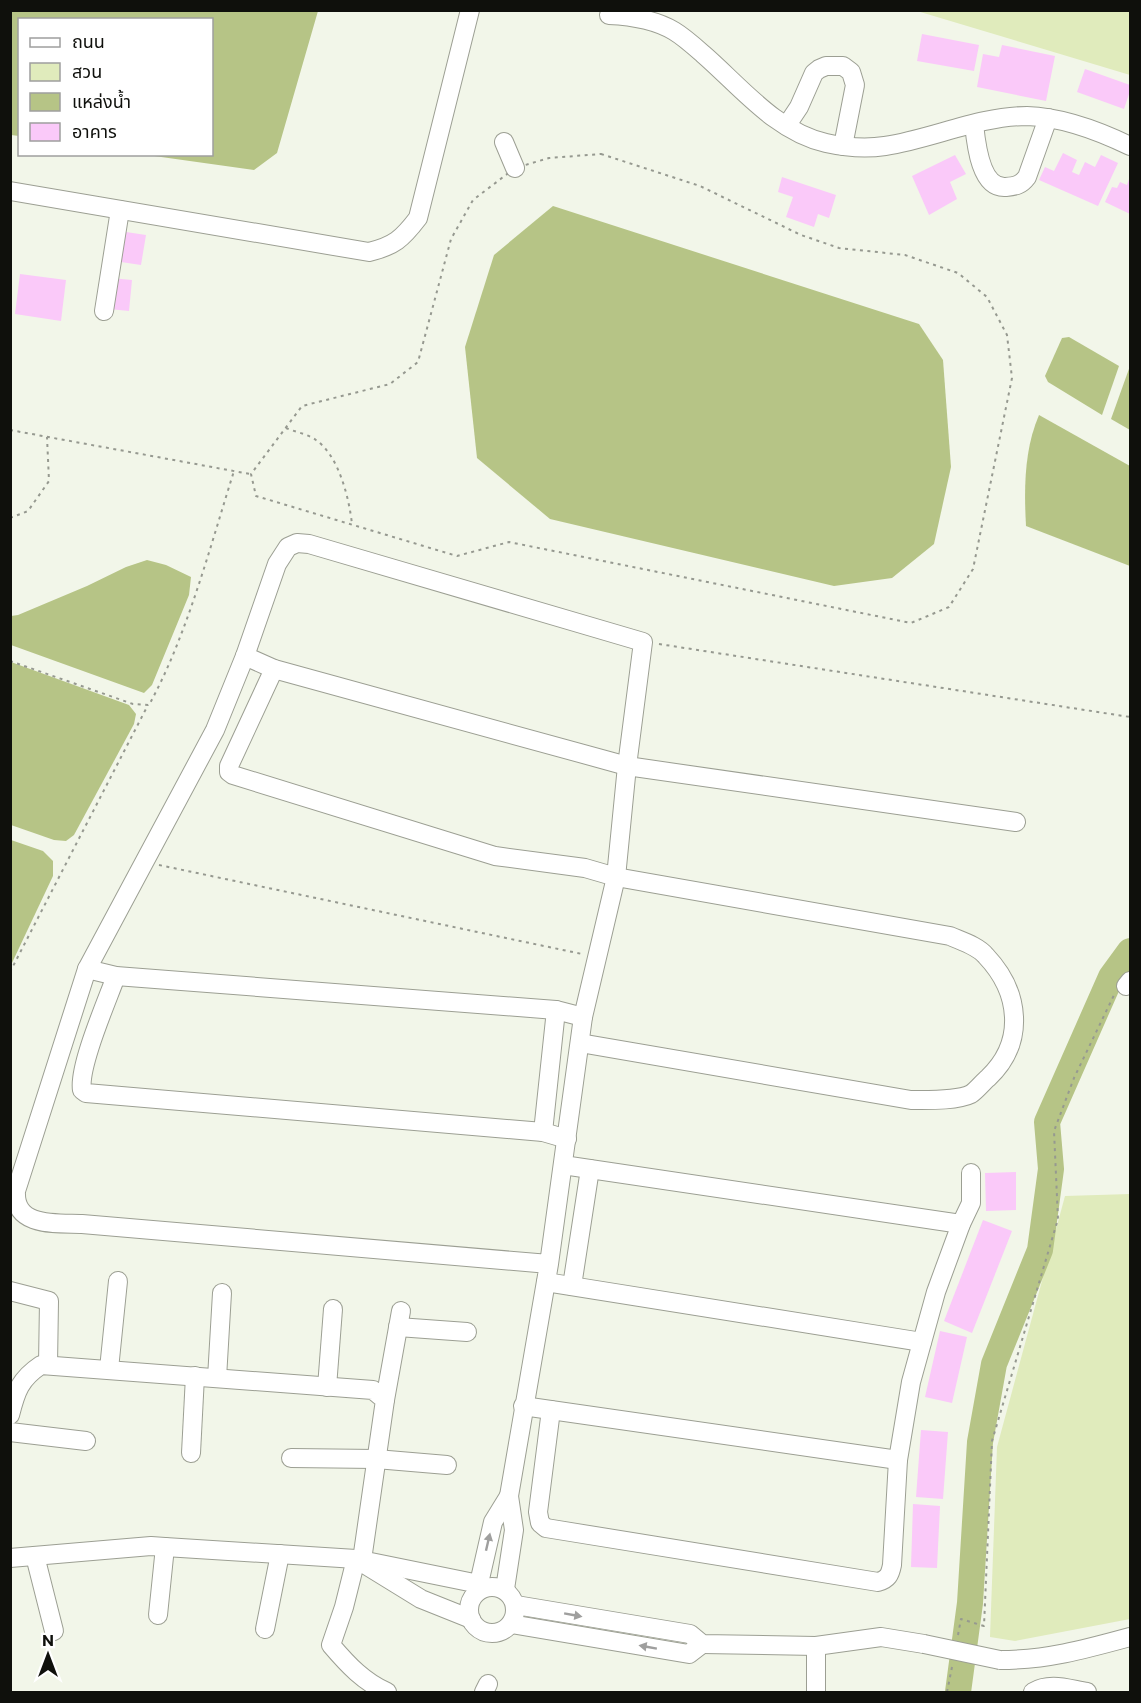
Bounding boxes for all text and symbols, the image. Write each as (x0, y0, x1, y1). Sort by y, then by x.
legend (18, 18, 213, 156)
text: ถนน (72, 30, 105, 52)
text: สวน (72, 60, 102, 82)
text: แหล่งน้ำ (72, 89, 131, 112)
text: อาคาร (72, 120, 117, 142)
one-way arrow (484, 1532, 493, 1551)
one-way arrow (564, 1610, 583, 1619)
north arrow (18, 1625, 78, 1685)
text: N (42, 1630, 54, 1649)
one-way arrow (638, 1642, 657, 1651)

